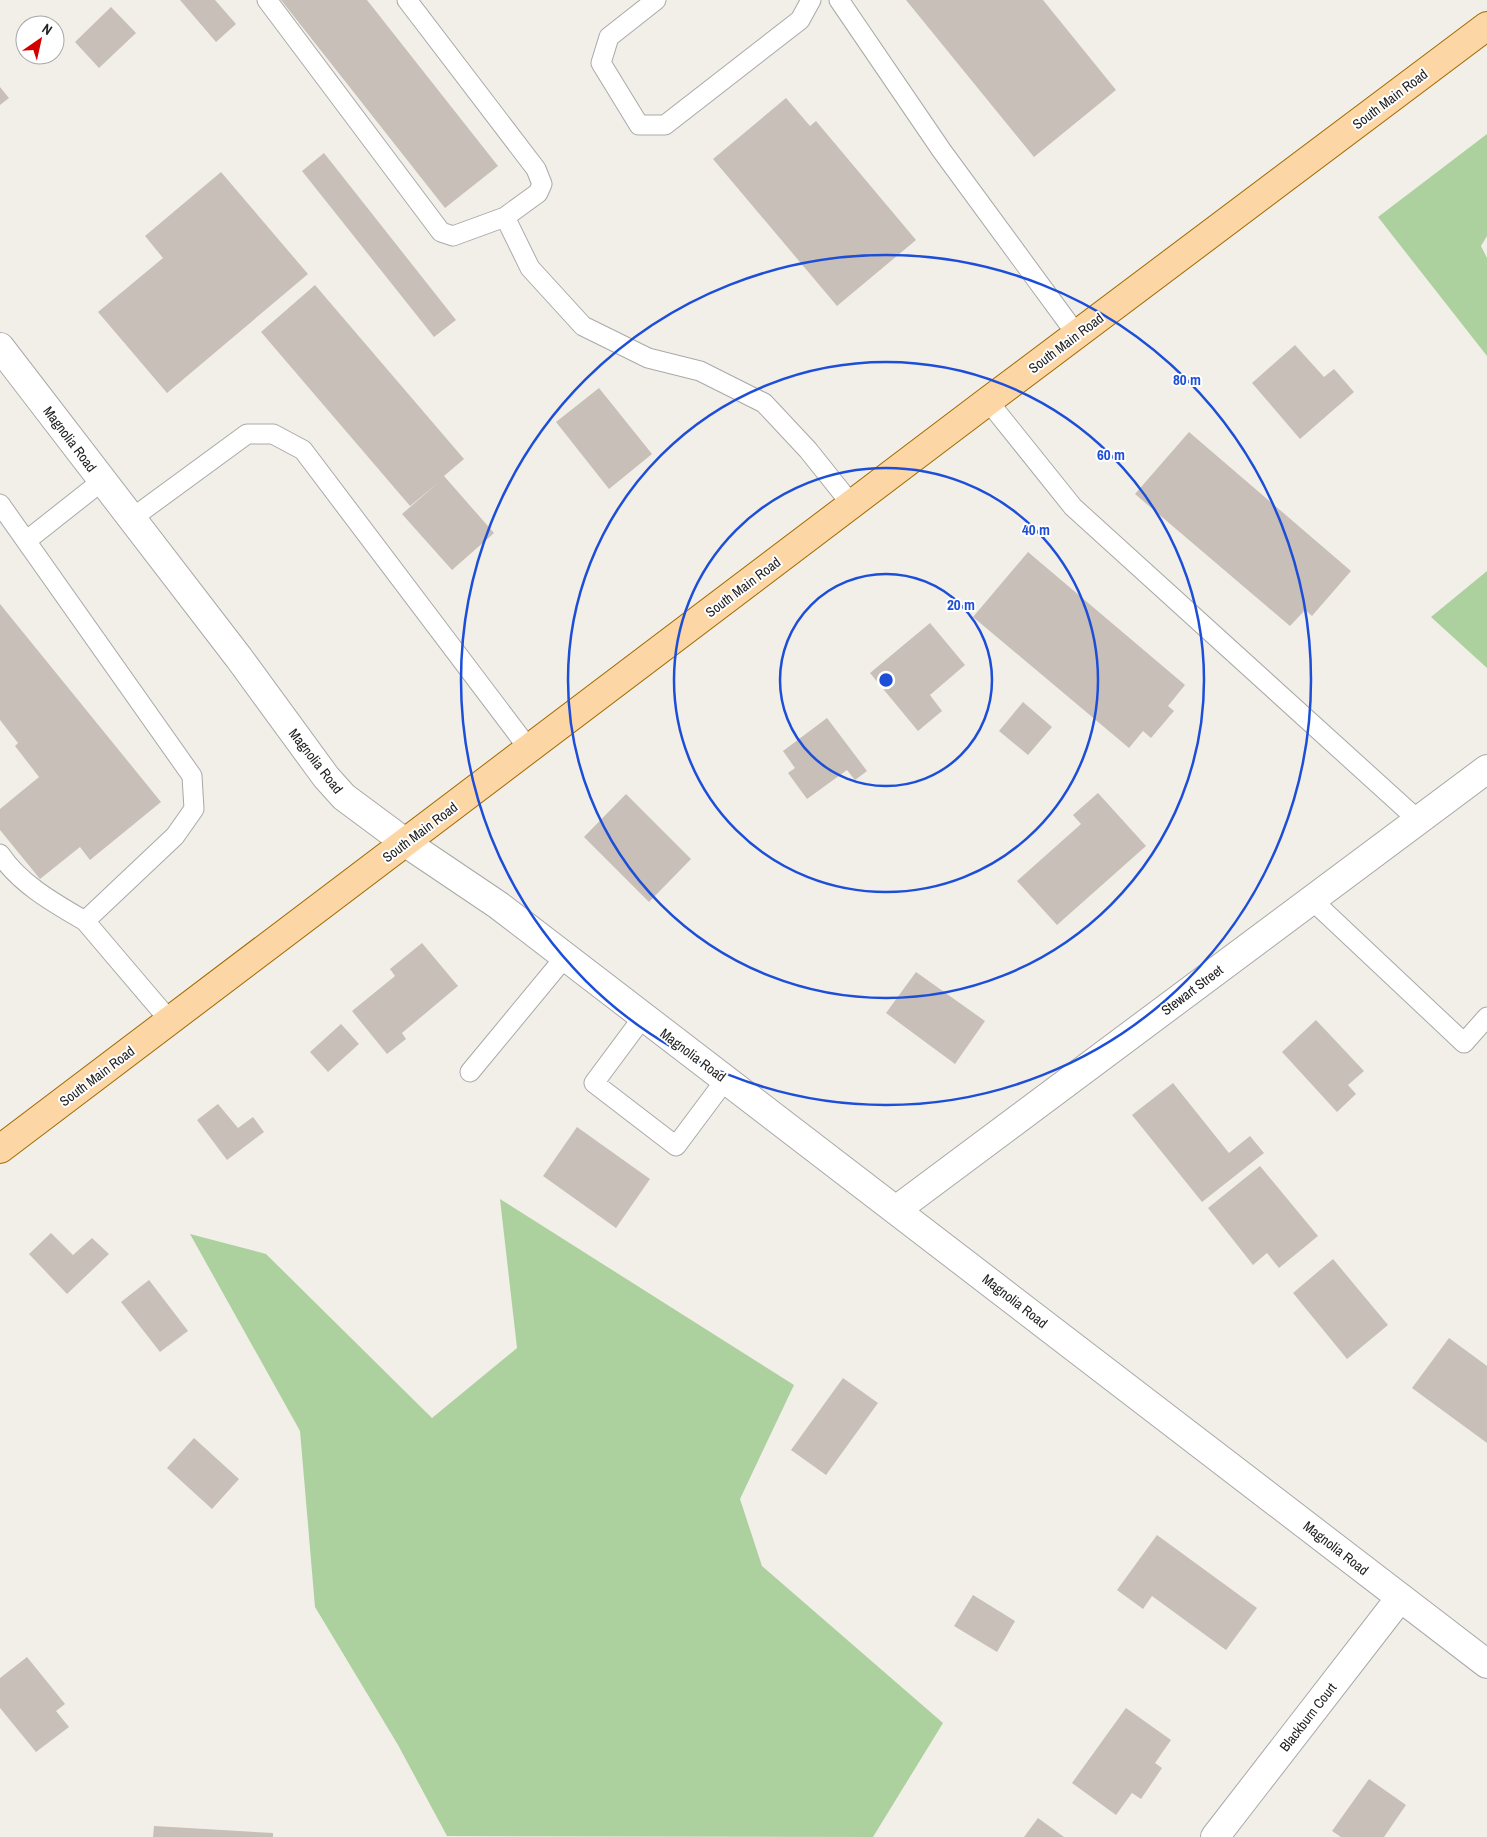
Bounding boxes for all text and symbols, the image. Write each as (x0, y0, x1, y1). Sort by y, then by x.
north arrow (15, 15, 65, 65)
text: N (39, 19, 56, 39)
street label: South Main Road (1349, 65, 1431, 133)
street label: South Main Road (1025, 309, 1107, 377)
text: 80 m (1173, 369, 1201, 390)
street label: Magnolia Road (39, 402, 101, 476)
text: 60 m (1097, 444, 1125, 465)
text: 40 m (1022, 519, 1050, 540)
street label: South Main Road (702, 553, 784, 621)
text: 20 m (947, 594, 975, 615)
centre of rings (877, 671, 895, 689)
street label: Magnolia Road (285, 725, 347, 797)
street label: South Main Road (379, 798, 461, 866)
street label: Stewart Street (1158, 961, 1226, 1019)
street label: Magnolia Road (656, 1024, 730, 1086)
street label: South Main Road (56, 1042, 138, 1110)
street label: Magnolia Road (979, 1270, 1051, 1332)
street label: Magnolia Road (1300, 1517, 1372, 1579)
street label: Blackburn Court (1276, 1679, 1340, 1755)

